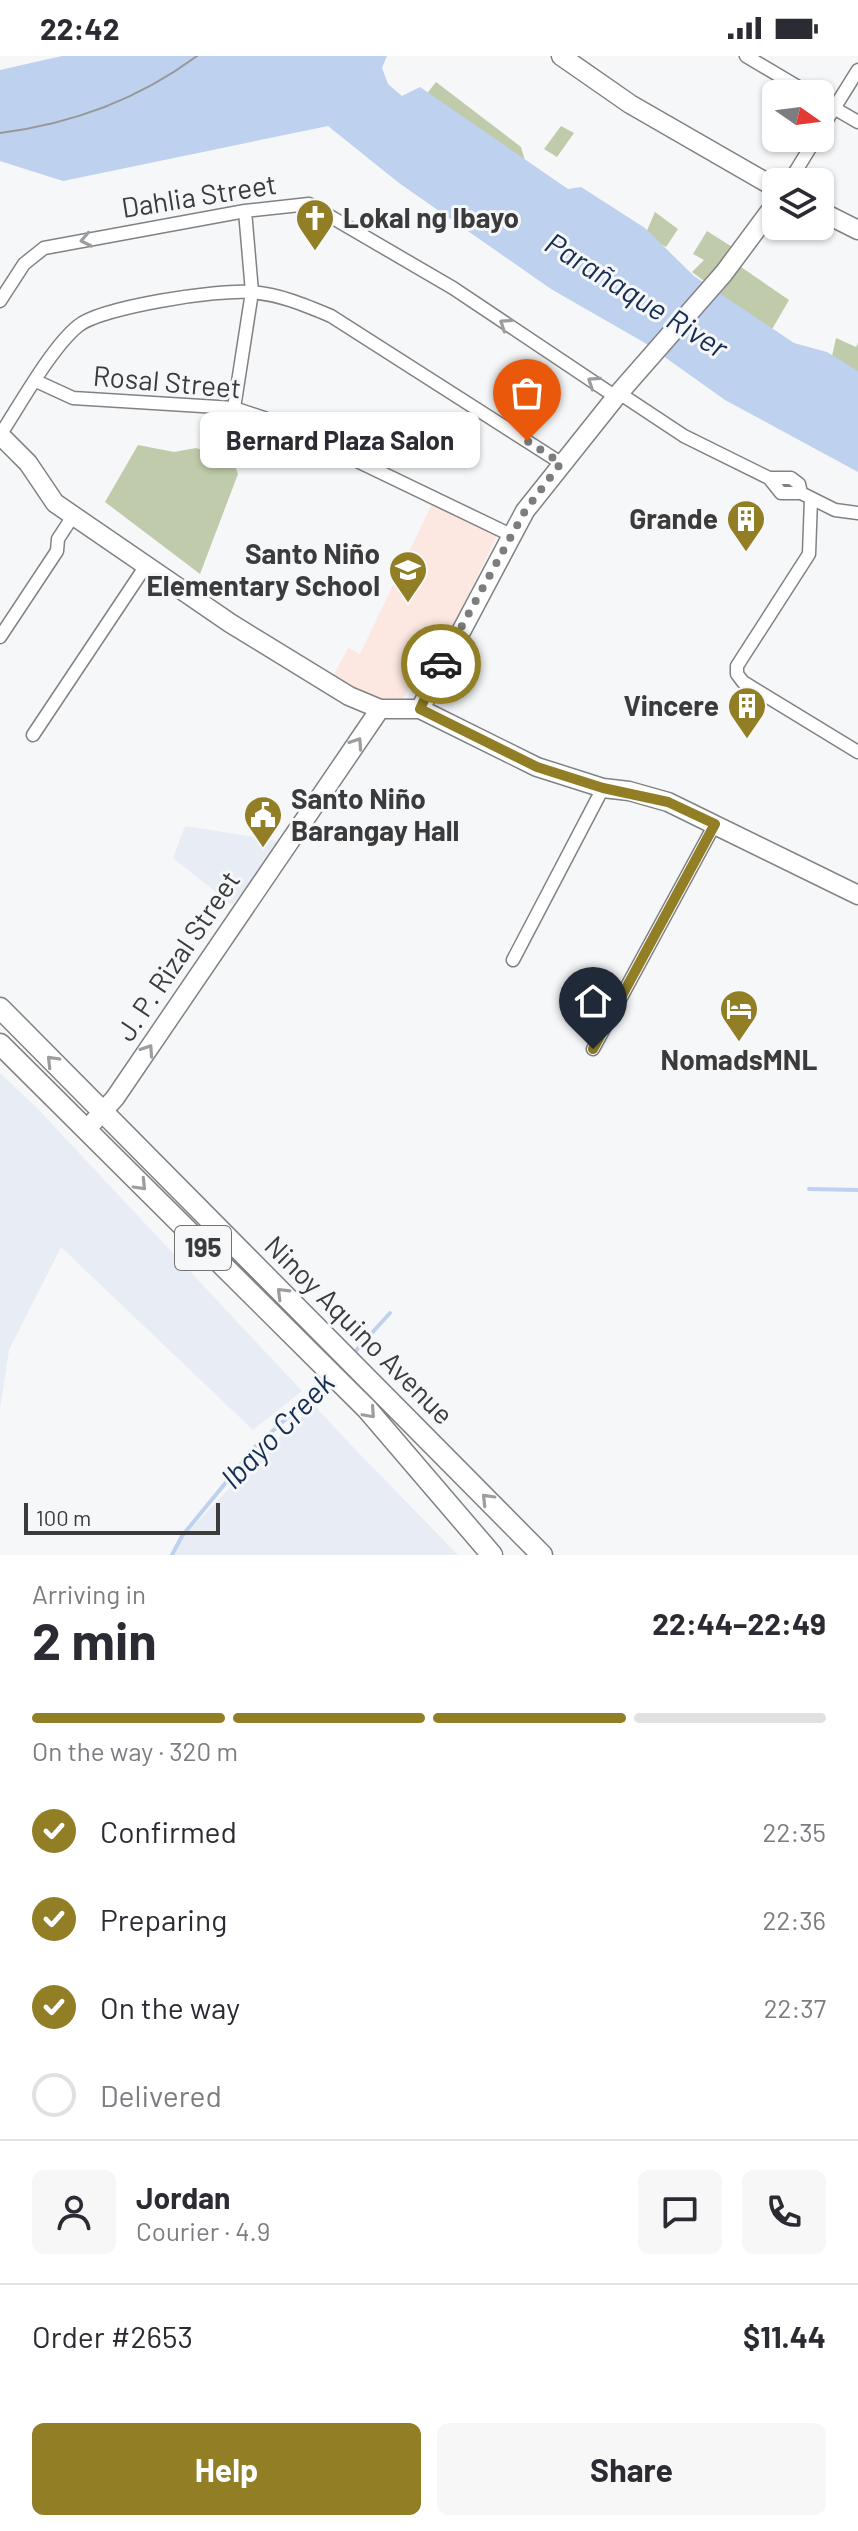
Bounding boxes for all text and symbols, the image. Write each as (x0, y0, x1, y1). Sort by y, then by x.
text: 22:42 (40, 10, 119, 46)
north arrow (762, 80, 834, 152)
map controls (762, 80, 834, 240)
street label: Dahlia Street (119, 166, 279, 224)
button: layers (762, 168, 834, 240)
church icon: Lokal ng Ibayo (294, 197, 336, 252)
place label: Lokal ng Ibayo (343, 200, 519, 234)
water label: Parañaque River (539, 224, 736, 365)
one-way arrow (79, 230, 93, 247)
one-way arrow (500, 318, 514, 333)
street label: Rosal Street (92, 358, 243, 404)
pin (493, 359, 561, 441)
icon: bag (505, 371, 549, 415)
one-way arrow (587, 377, 602, 392)
callout: Bernard Plaza Salon (199, 413, 479, 469)
text: Bernard Plaza Salon (226, 424, 454, 455)
building icon: Grande (725, 498, 767, 553)
place label: Grande (629, 501, 718, 535)
place label: Santo Niño Elementary School (147, 536, 380, 602)
school or university icon: Santo Niño Elementary School (387, 549, 429, 604)
courier (401, 624, 481, 704)
icon: car (419, 642, 463, 686)
building icon: Vincere (726, 685, 768, 740)
place label: Vincere (623, 688, 719, 722)
one-way arrow (348, 737, 363, 751)
place label: Santo Niño Barangay Hall (291, 781, 459, 847)
public building icon: Santo Niño Barangay Hall (242, 794, 284, 849)
street label: J. P. Rizal Street (108, 864, 247, 1047)
pin (559, 967, 627, 1049)
icon: home (571, 979, 615, 1023)
hotel icon: NomadsMNL (718, 988, 760, 1043)
place label: NomadsMNL (661, 1042, 817, 1076)
one-way arrow (138, 1045, 153, 1059)
one-way arrow (46, 1056, 61, 1070)
one-way arrow (132, 1176, 147, 1190)
road number: 195 (175, 1226, 231, 1270)
street label: Ninoy Aquino Avenue (258, 1228, 461, 1431)
one-way arrow (277, 1288, 291, 1302)
water label: Ibayo Creek (212, 1364, 341, 1495)
one-way arrow (361, 1403, 375, 1418)
one-way arrow (483, 1494, 497, 1509)
scale bar (24, 1499, 220, 1535)
text: 100 m (36, 1504, 91, 1530)
text: Arriving in (32, 1578, 146, 1609)
text: 22:44–22:49 (652, 1605, 826, 1641)
text: 2 min (32, 1608, 157, 1670)
text: On the way · 320 m (32, 1735, 238, 1766)
icon: check (32, 1809, 76, 1853)
text: Confirmed (100, 1813, 237, 1849)
text: 22:35 (763, 1816, 826, 1847)
icon: check (32, 1897, 76, 1941)
text: Preparing (100, 1901, 227, 1937)
text: 22:36 (763, 1904, 826, 1935)
icon: check (32, 1985, 76, 2029)
text: On the way (100, 1989, 240, 2025)
text: 22:37 (764, 1992, 826, 2023)
text: Delivered (100, 2077, 222, 2113)
button: person (32, 2170, 116, 2254)
button: chat (638, 2170, 722, 2254)
button: phone (742, 2170, 826, 2254)
text: Jordan (136, 2179, 231, 2215)
text: Courier · 4.9 (136, 2215, 270, 2246)
text: Order #2653 (32, 2318, 193, 2354)
text: $11.44 (743, 2318, 826, 2354)
button: Help (32, 2423, 421, 2515)
button: Share (437, 2423, 826, 2515)

